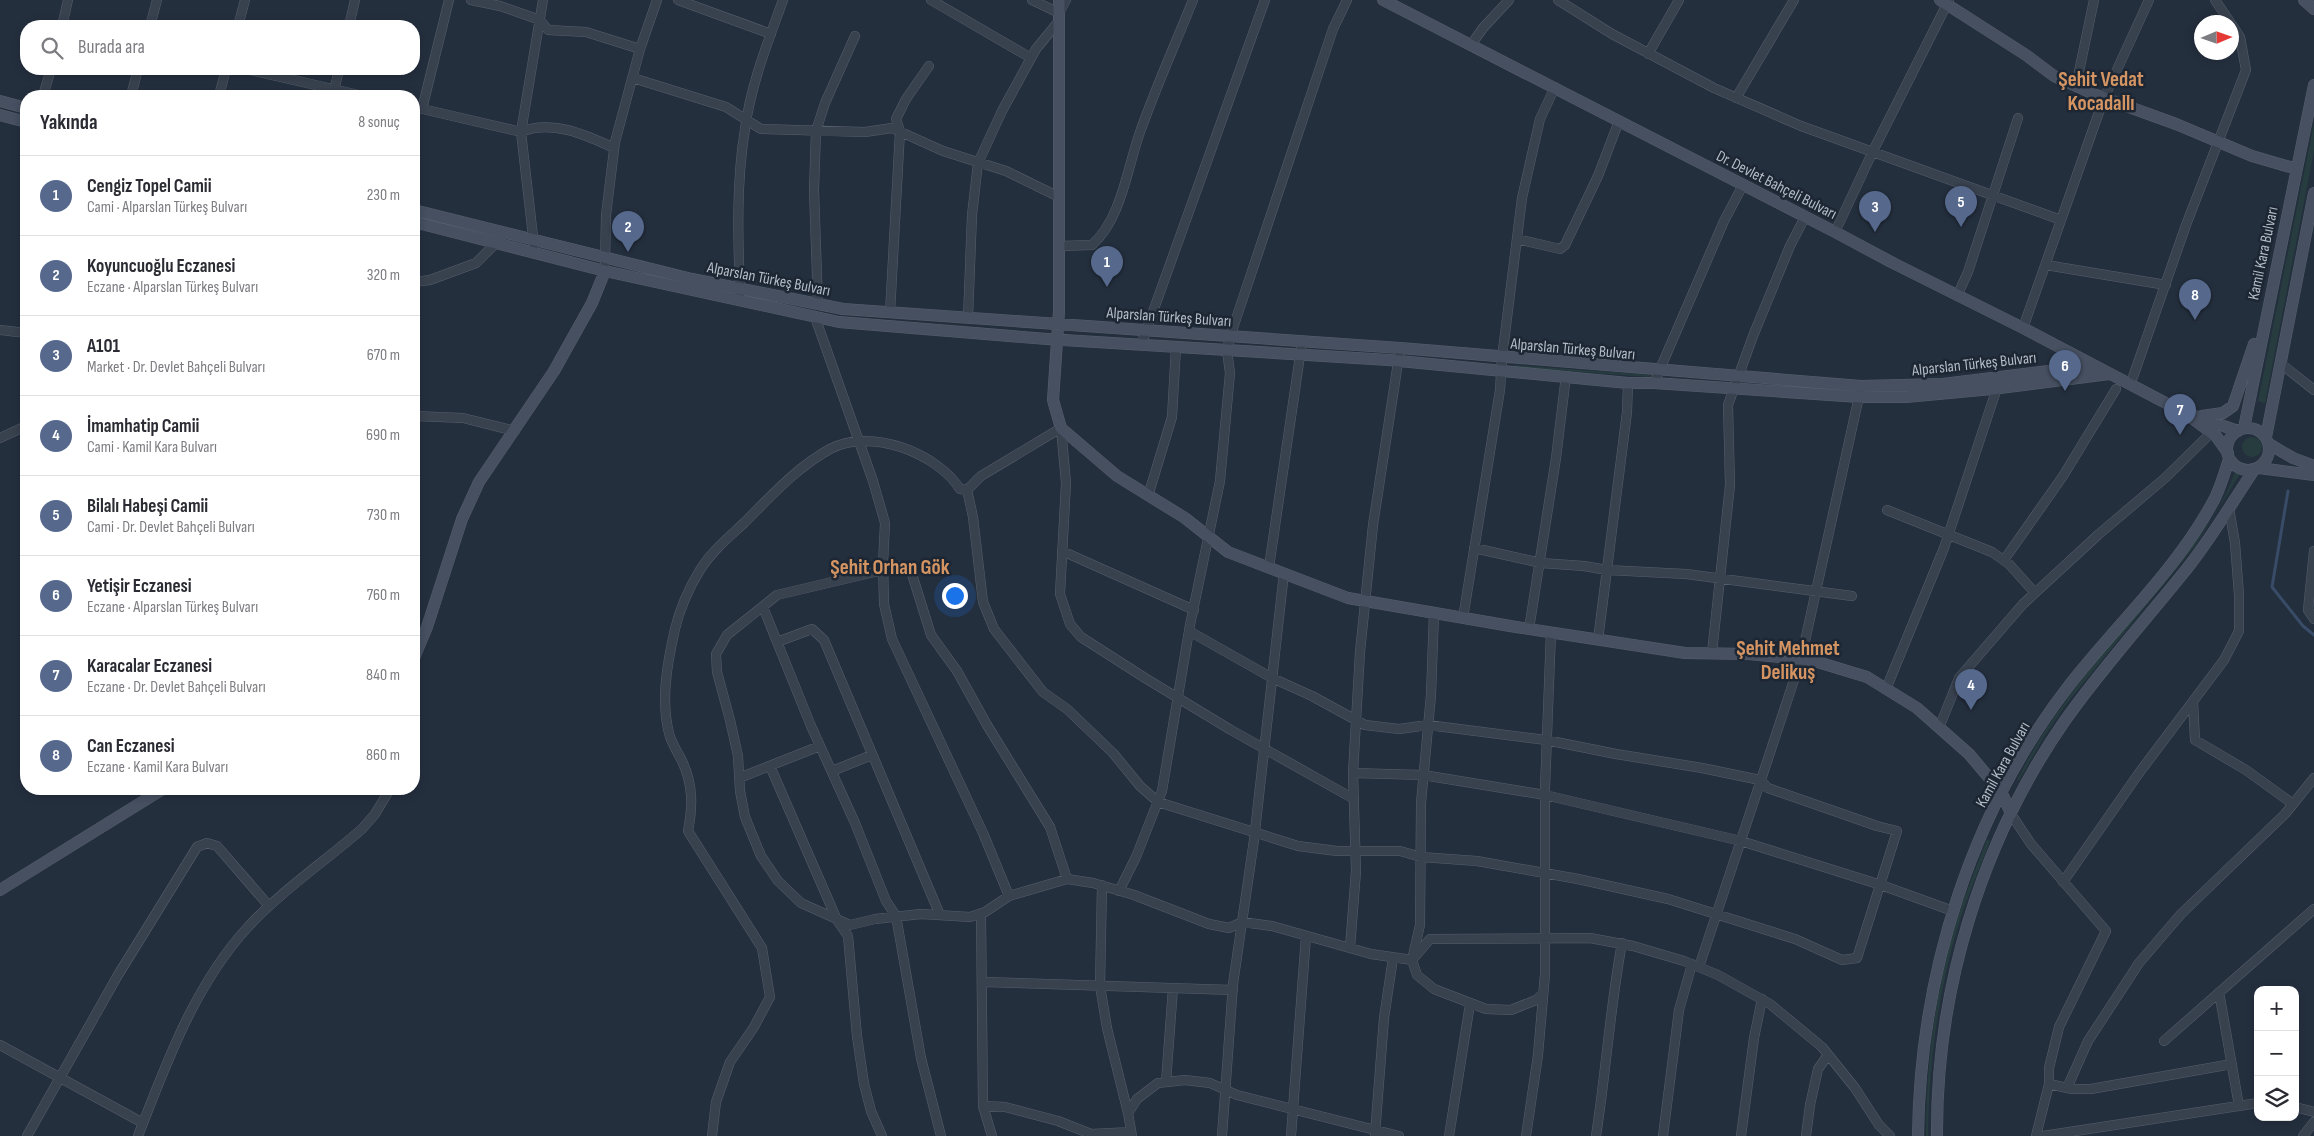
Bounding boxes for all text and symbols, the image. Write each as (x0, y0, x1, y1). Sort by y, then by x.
north arrow (2194, 15, 2239, 60)
search box (20, 20, 420, 75)
icon: search (38, 34, 66, 62)
text: Burada ara (78, 36, 145, 59)
district label: Şehit Vedat Kocadallı (2058, 67, 2144, 116)
text: Yakında (40, 110, 97, 135)
text: 8 sonuç (358, 113, 400, 132)
street label: Dr. Devlet Bahçeli Bulvarı (1713, 147, 1840, 224)
text: Cengiz Topel Camii (87, 175, 212, 198)
text: 1 (53, 186, 59, 205)
text: 230 m (367, 186, 400, 205)
pin: 5 (1945, 186, 1977, 227)
pin: 3 (1859, 191, 1891, 232)
text: Cami · Alparslan Türkeş Bulvarı (87, 198, 247, 217)
street label: Kamil Kara Bulvarı (2244, 205, 2283, 302)
pin: 2 (612, 211, 644, 252)
pin: 1 (1091, 246, 1123, 287)
text: Koyuncuoğlu Eczanesi (87, 255, 235, 278)
street label: Alparslan Türkeş Bulvarı (705, 258, 832, 301)
text: 2 (52, 266, 60, 285)
text: 320 m (367, 266, 400, 285)
text: Eczane · Alparslan Türkeş Bulvarı (87, 278, 258, 297)
pin: 8 (2179, 279, 2211, 320)
street label: Alparslan Türkeş Bulvarı (1105, 304, 1232, 331)
street label: Alparslan Türkeş Bulvarı (1509, 334, 1636, 364)
text: A101 (87, 335, 120, 358)
text: 3 (52, 346, 60, 365)
text: 670 m (367, 346, 400, 365)
street label: Alparslan Türkeş Bulvarı (1910, 349, 2037, 381)
pin: 6 (2049, 350, 2081, 391)
text: Market · Dr. Devlet Bahçeli Bulvarı (87, 358, 265, 377)
pin: 7 (2164, 394, 2196, 435)
text: İmamhatip Camii (87, 415, 199, 438)
text: 4 (52, 426, 60, 445)
text: 690 m (366, 426, 400, 445)
text: Cami · Kamil Kara Bulvarı (87, 438, 217, 457)
text: Bilalı Habeşi Camii (87, 495, 208, 518)
text: 5 (52, 506, 60, 525)
text: 730 m (367, 506, 400, 525)
text: Cami · Dr. Devlet Bahçeli Bulvarı (87, 518, 255, 537)
district label: Şehit Orhan Gök (830, 555, 950, 580)
text: Yetişir Eczanesi (87, 575, 192, 598)
your location (942, 583, 968, 609)
text: 6 (52, 586, 60, 605)
text: 760 m (367, 586, 400, 605)
text: Eczane · Alparslan Türkeş Bulvarı (87, 598, 258, 617)
district label: Şehit Mehmet Delikuş (1736, 636, 1840, 685)
text: Karacalar Eczanesi (87, 655, 212, 678)
text: 7 (53, 666, 59, 685)
text: 840 m (366, 666, 400, 685)
pin: 4 (1955, 669, 1987, 710)
text: Eczane · Dr. Devlet Bahçeli Bulvarı (87, 678, 266, 697)
street label: Kamil Kara Bulvarı (1972, 719, 2035, 811)
text: Can Eczanesi (87, 735, 175, 758)
text: 8 (52, 746, 60, 765)
text: 860 m (366, 746, 400, 765)
text: Eczane · Kamil Kara Bulvarı (87, 758, 228, 777)
map controls (2254, 986, 2299, 1121)
button: + (2254, 986, 2299, 1031)
button: − (2254, 1031, 2299, 1076)
button: layers (2254, 1076, 2299, 1121)

